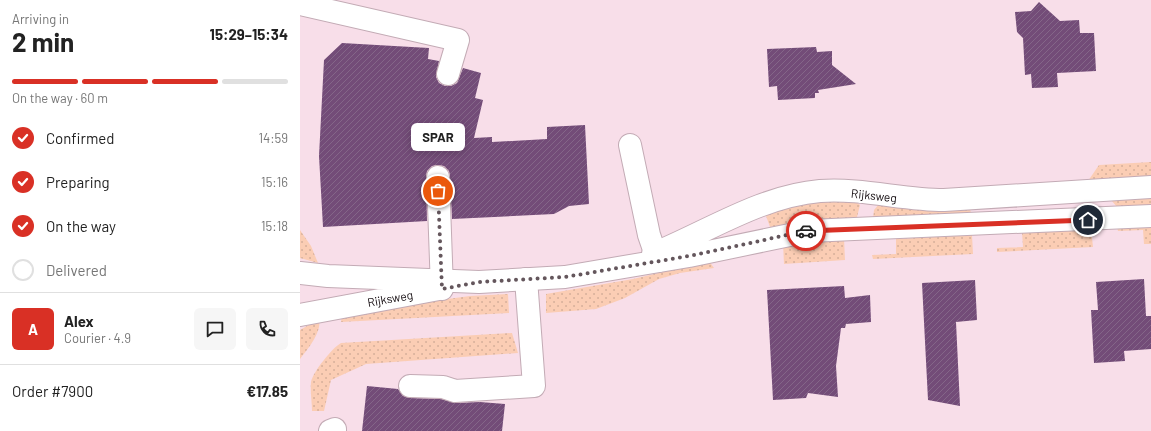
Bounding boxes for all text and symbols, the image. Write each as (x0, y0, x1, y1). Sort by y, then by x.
text: Arriving in (12, 11, 69, 27)
text: 15:29–15:34 (210, 25, 288, 43)
text: 2 min (12, 26, 74, 57)
text: On the way · 60 m (12, 90, 108, 106)
callout: SPAR (411, 123, 465, 151)
icon: check (12, 127, 34, 149)
text: Confirmed (46, 129, 114, 147)
text: SPAR (422, 129, 454, 145)
text: 14:59 (258, 130, 288, 146)
icon: check (12, 171, 34, 193)
text: Preparing (46, 173, 110, 191)
text: 15:16 (261, 174, 288, 190)
pin (421, 174, 455, 208)
icon: bag (427, 180, 449, 202)
street label: Rijksweg (850, 186, 898, 204)
pin (1071, 203, 1105, 237)
icon: home (1077, 209, 1099, 231)
courier (786, 211, 826, 251)
icon: check (12, 215, 34, 237)
text: On the way (46, 217, 116, 235)
text: 15:18 (261, 218, 288, 234)
icon: car (795, 220, 817, 242)
text: Delivered (46, 261, 107, 279)
street label: Rijksweg (366, 287, 414, 309)
button: chat (194, 308, 236, 350)
button: phone (246, 308, 288, 350)
text: Alex (64, 312, 94, 330)
text: A (28, 320, 38, 338)
text: Courier · 4.9 (64, 330, 131, 346)
text: Order #7900 (12, 382, 93, 400)
text: €17.85 (246, 382, 288, 400)

